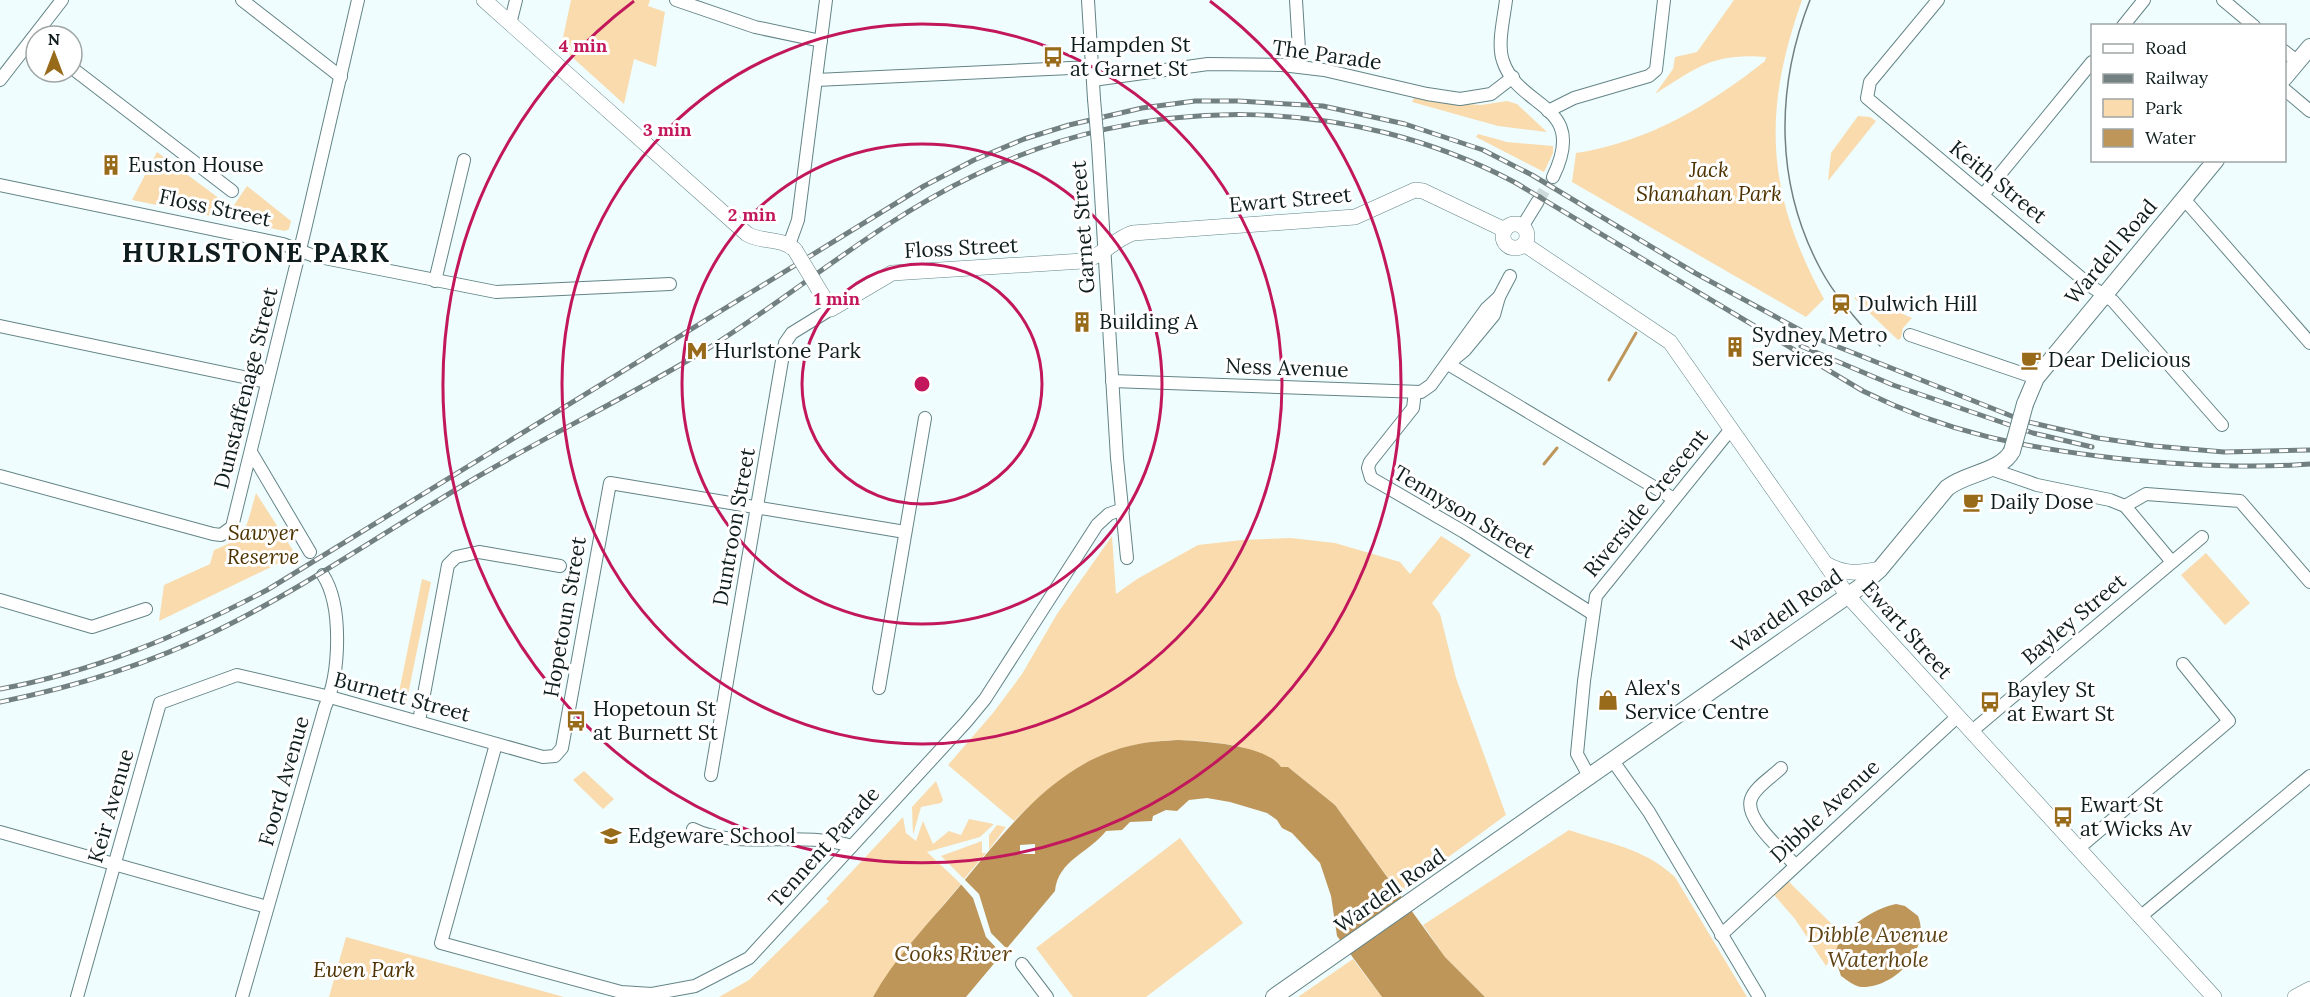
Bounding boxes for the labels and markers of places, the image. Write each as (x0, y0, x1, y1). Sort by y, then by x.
place label: Hampden St at Garnet St (1070, 31, 1191, 82)
bus stop icon: Hampden St at Garnet St (1041, 45, 1065, 69)
place label: Euston House (128, 151, 264, 178)
building icon: Euston House (99, 153, 123, 177)
place label: Dulwich Hill (1858, 290, 1977, 317)
station icon: Dulwich Hill (1829, 292, 1853, 316)
place label: Building A (1099, 308, 1198, 335)
building icon: Building A (1070, 310, 1094, 334)
place label: Sydney Metro Services (1752, 321, 1888, 372)
building icon: Sydney Metro Services (1723, 335, 1747, 359)
place label: Hurlstone Park (714, 337, 861, 364)
metro station icon: Hurlstone Park (685, 339, 709, 363)
place label: Dear Delicious (2048, 346, 2191, 373)
cafe icon: Dear Delicious (2019, 348, 2043, 372)
centre of rings (912, 374, 932, 394)
place label: Daily Dose (1990, 488, 2094, 515)
cafe icon: Daily Dose (1961, 490, 1985, 514)
place label: Alex's Service Centre (1624, 674, 1769, 725)
place label: Bayley St at Ewart St (2007, 676, 2115, 727)
shop icon: Alex's Service Centre (1596, 688, 1620, 712)
bus stop icon: Bayley St at Ewart St (1978, 690, 2002, 714)
place label: Hopetoun St at Burnett St (593, 695, 719, 746)
bus stop icon: Hopetoun St at Burnett St (564, 709, 588, 733)
place label: Ewart St at Wicks Av (2080, 791, 2192, 842)
bus stop icon: Ewart St at Wicks Av (2051, 805, 2075, 829)
place label: Edgeware School (628, 822, 796, 849)
school or university icon: Edgeware School (599, 824, 623, 848)

